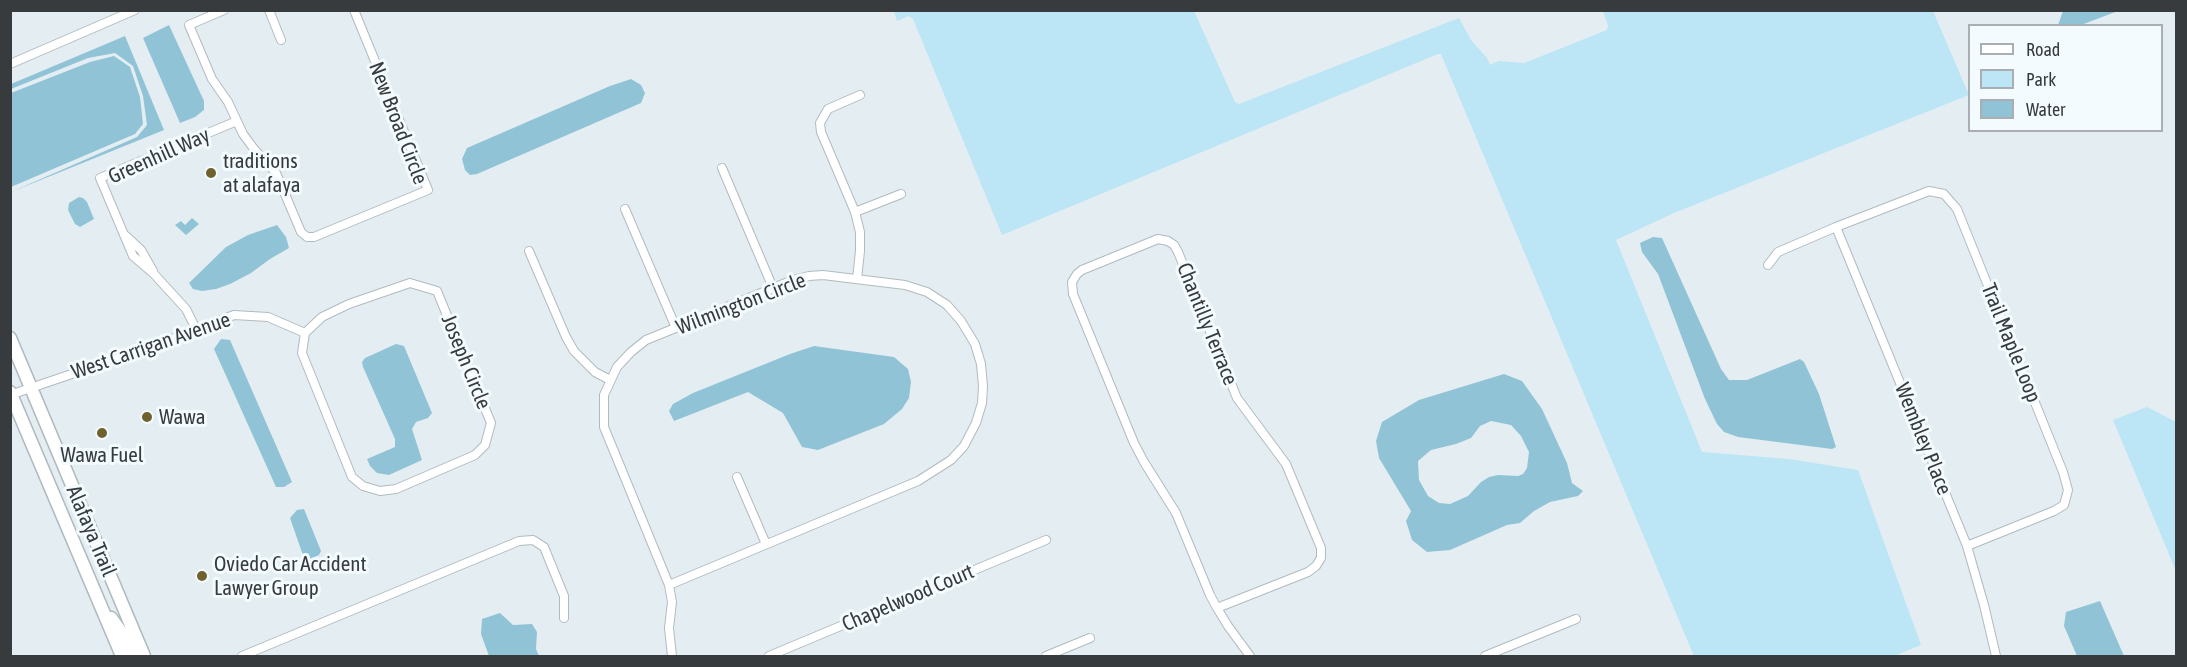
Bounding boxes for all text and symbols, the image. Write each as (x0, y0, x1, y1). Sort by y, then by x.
legend (1968, 24, 2163, 132)
text: Road (2026, 39, 2060, 60)
street label: New Broad Circle (363, 58, 433, 188)
text: Park (2026, 69, 2056, 90)
text: Water (2026, 99, 2065, 120)
street label: Greenhill Way (104, 122, 214, 190)
place label: traditions at alafaya (223, 148, 301, 198)
marker: traditions at alafaya (204, 166, 218, 180)
street label: Chantilly Terrace (1171, 259, 1243, 389)
street label: Wilmington Circle (673, 268, 809, 340)
street label: Trail Maple Loop (1976, 280, 2046, 406)
street label: West Carrigan Avenue (68, 307, 234, 385)
street label: Joseph Circle (436, 311, 496, 413)
street label: Wembley Place (1889, 379, 1957, 499)
place label: Wawa (159, 404, 205, 430)
marker: Wawa (140, 410, 154, 424)
marker: Wawa Fuel (95, 426, 109, 440)
place label: Wawa Fuel (61, 442, 143, 468)
street label: Alafaya Trail (61, 482, 121, 580)
place label: Oviedo Car Accident Lawyer Group (214, 551, 367, 601)
street label: Chapelwood Court (838, 559, 978, 637)
marker: Oviedo Car Accident Lawyer Group (195, 569, 209, 583)

